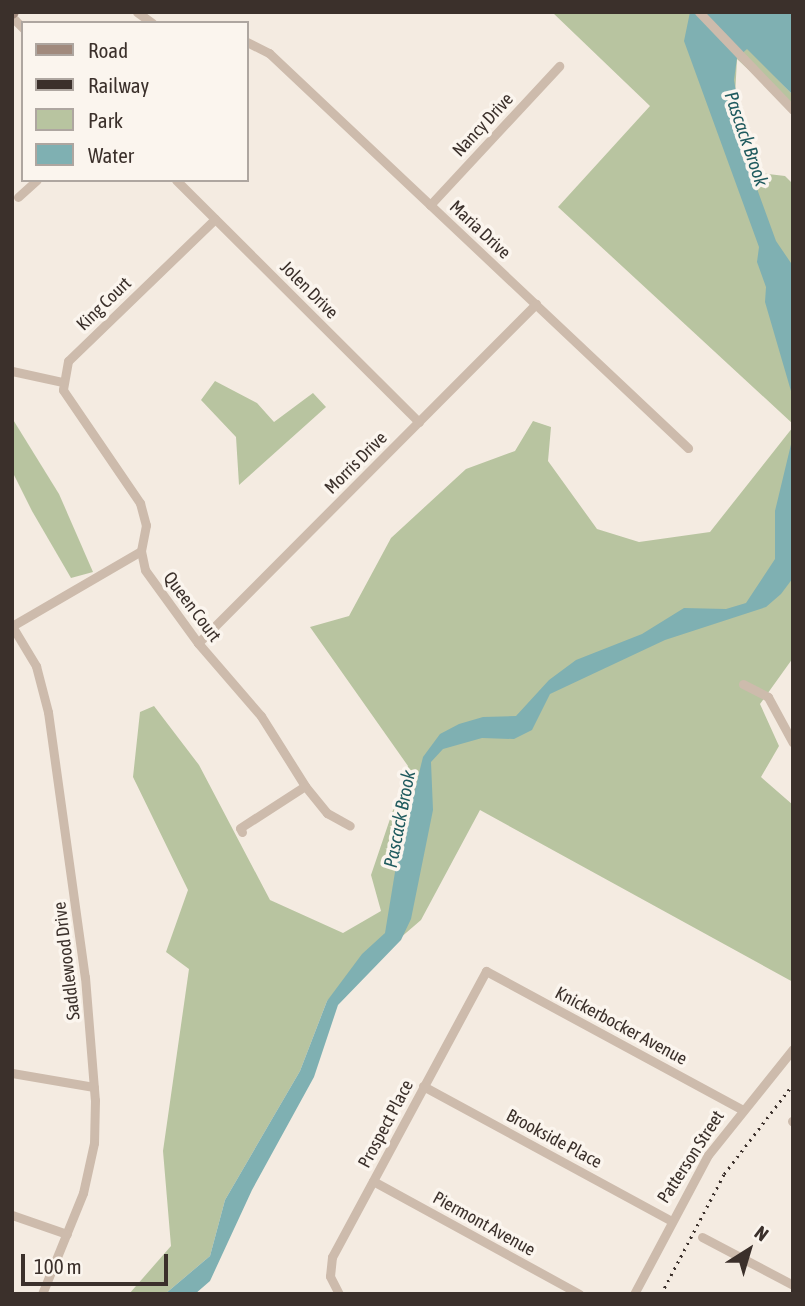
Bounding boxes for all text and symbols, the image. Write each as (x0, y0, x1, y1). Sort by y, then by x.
legend (21, 21, 248, 182)
text: Road (88, 38, 128, 62)
text: Railway (88, 73, 149, 97)
street label: Nancy Drive (448, 89, 518, 161)
water label: Pascack Brook (719, 89, 773, 189)
text: Park (88, 108, 123, 132)
text: Water (88, 143, 134, 167)
street label: Maria Drive (445, 196, 515, 264)
street label: Jolen Drive (276, 257, 342, 323)
street label: King Court (72, 273, 136, 335)
street label: Morris Drive (320, 427, 392, 499)
street label: Queen Court (159, 568, 225, 646)
water label: Pascack Brook (379, 768, 421, 870)
street label: Saddlewood Drive (49, 901, 85, 1021)
street label: Knickerbocker Avenue (551, 982, 691, 1070)
street label: Prospect Place (354, 1076, 418, 1172)
street label: Brookside Place (503, 1105, 605, 1173)
street label: Patterson Street (653, 1107, 729, 1207)
street label: Piermont Avenue (429, 1187, 539, 1261)
north arrow (714, 1215, 784, 1285)
text: N (751, 1221, 773, 1245)
scale bar (24, 1240, 172, 1284)
text: 100 m (34, 1254, 82, 1278)

